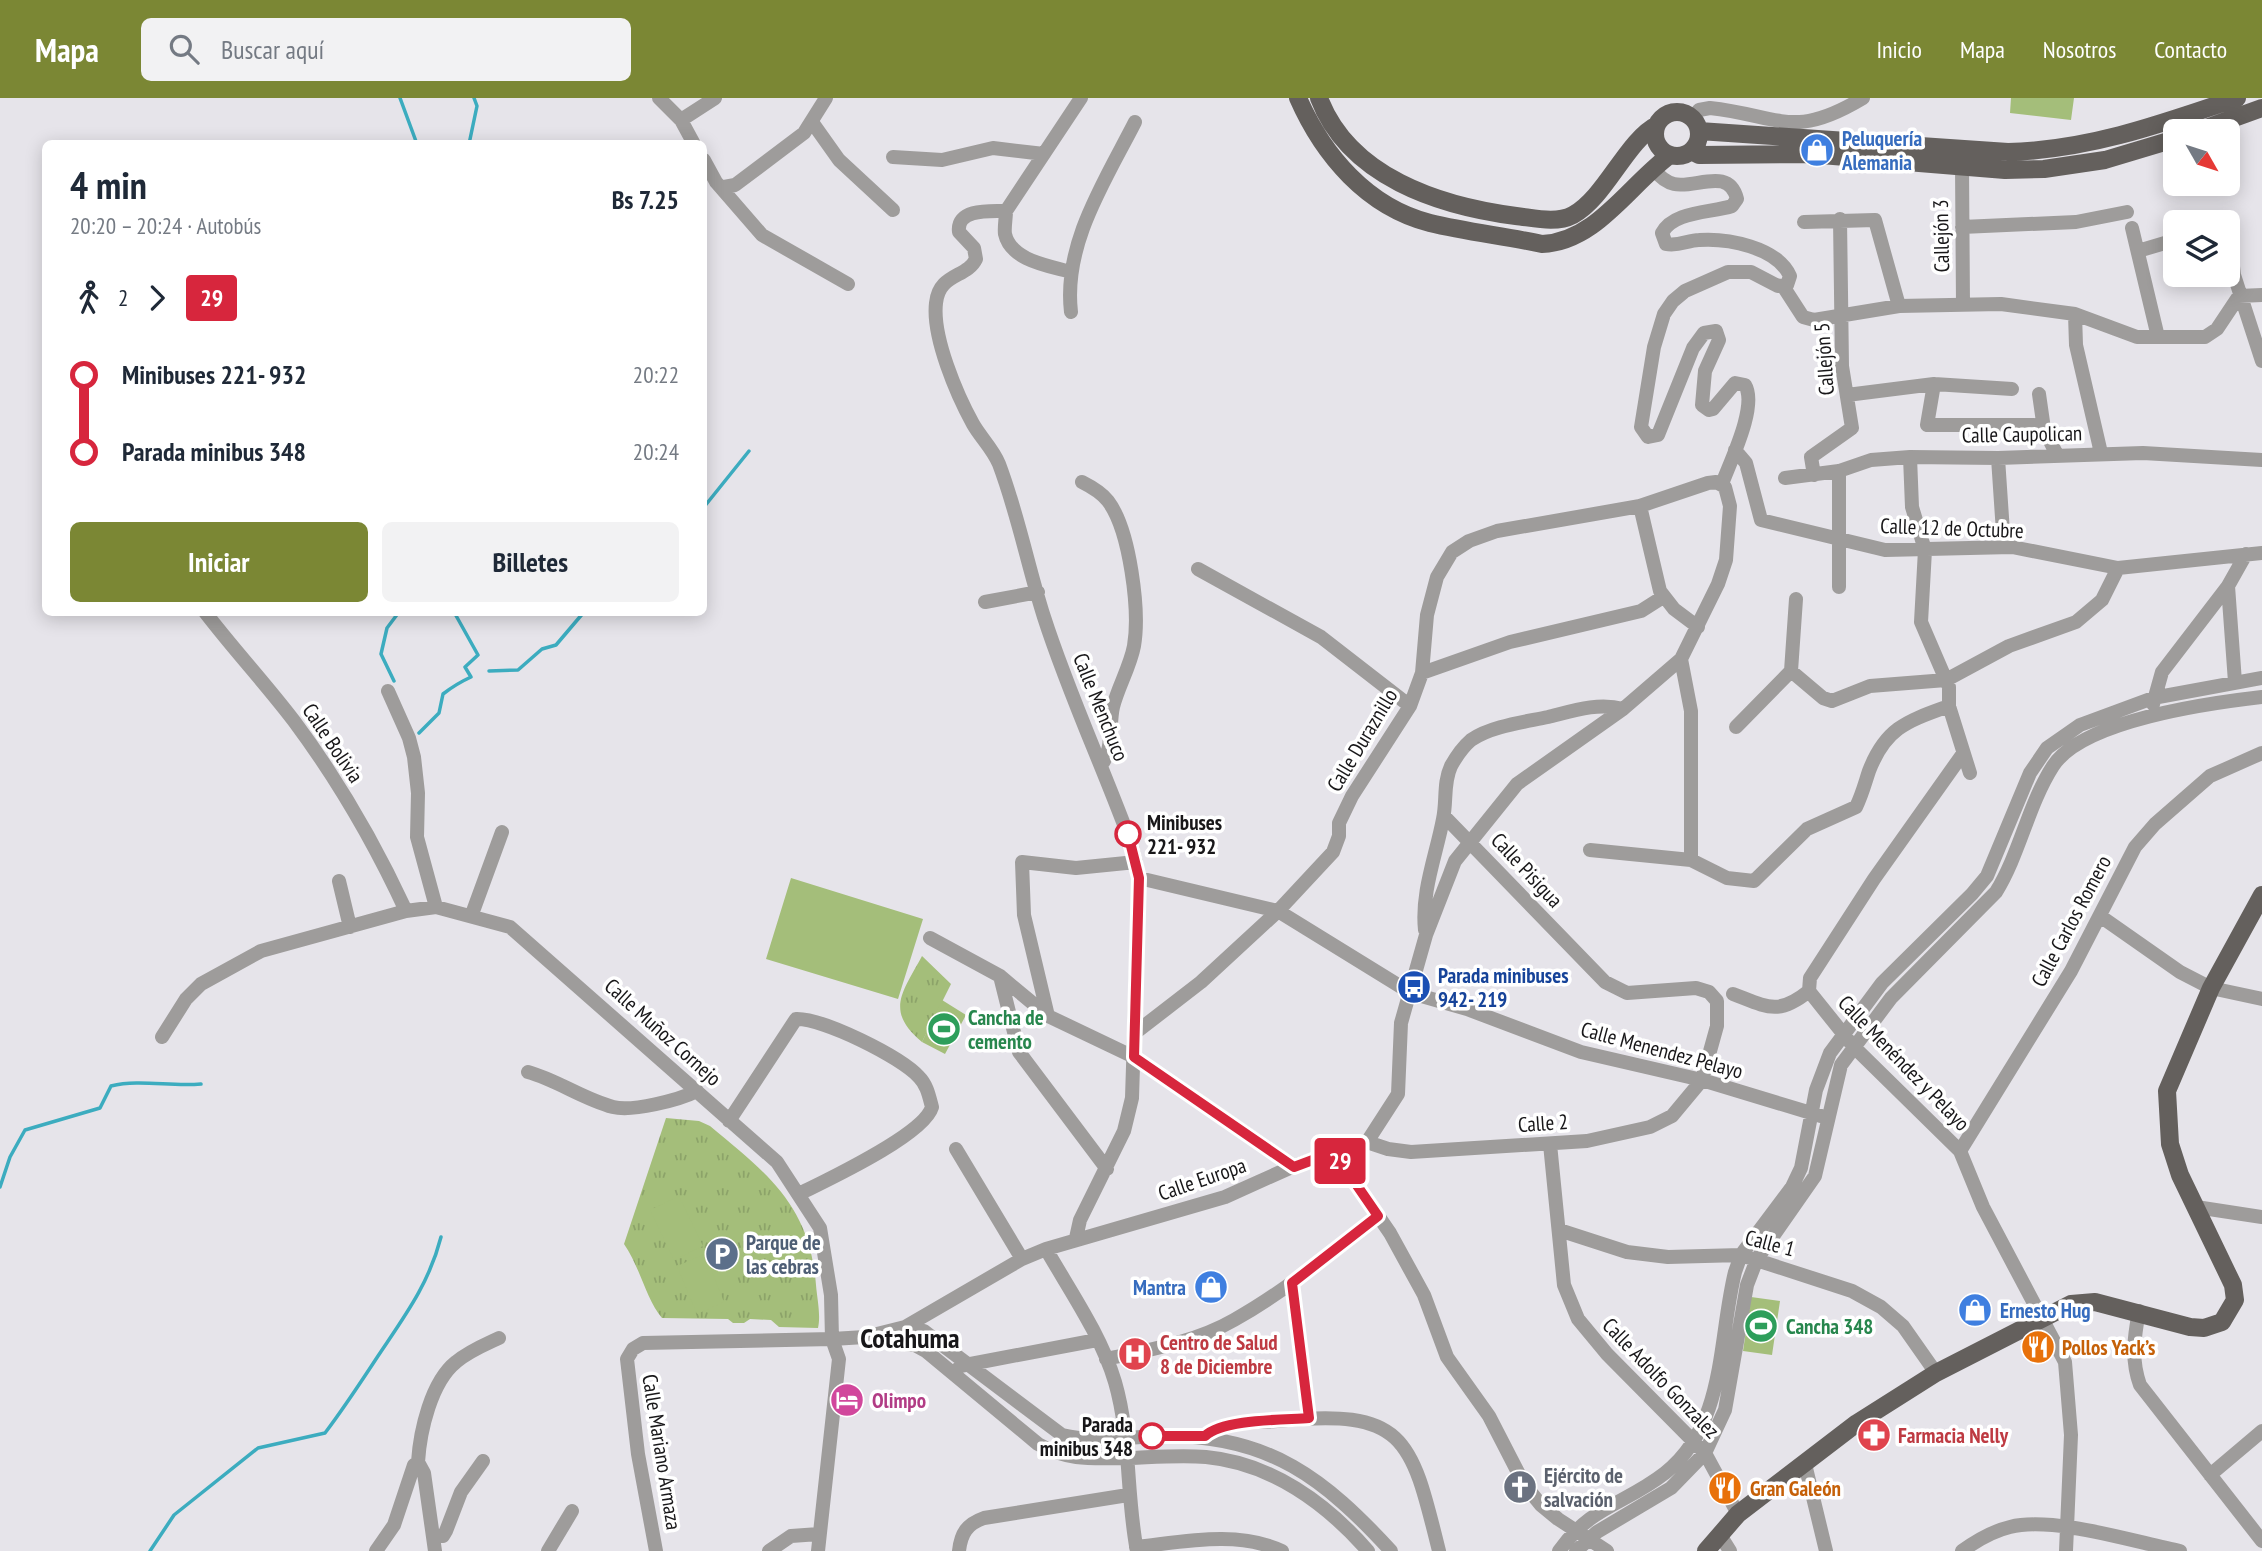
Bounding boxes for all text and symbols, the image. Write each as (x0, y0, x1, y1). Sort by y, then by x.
search box (141, 18, 631, 81)
text: Mapa (35, 28, 99, 71)
icon: search (165, 30, 203, 68)
text: Buscar aquí (221, 33, 324, 66)
text: Inicio (1876, 34, 1922, 65)
text: Mapa (1960, 34, 2005, 65)
text: Nosotros (2043, 34, 2116, 65)
text: Contacto (2154, 34, 2227, 65)
north arrow (2163, 119, 2240, 196)
map controls (2163, 119, 2240, 287)
place label: Peluquería Alemania (1841, 125, 1922, 176)
shop icon: Peluquería Alemania (1798, 131, 1836, 169)
text: 4 min (70, 160, 147, 209)
text: Bs 7.25 (612, 183, 679, 216)
street label: Callejón 3 (1927, 199, 1955, 273)
button: layers (2163, 210, 2240, 287)
text: 20:20 – 20:24 · Autobús (70, 211, 261, 240)
icon: walk (70, 279, 108, 317)
icon: forward (138, 279, 176, 317)
text: 29 (200, 282, 223, 313)
text: 2 (118, 283, 128, 312)
street label: Callejón 5 (1808, 322, 1840, 396)
text: Minibuses 221- 932 (122, 358, 306, 391)
text: 20:22 (633, 360, 679, 389)
street label: Calle Caupolican (1962, 419, 2082, 449)
text: Parada minibus 348 (122, 435, 306, 468)
text: 20:24 (633, 437, 679, 466)
street label: Calle 12 de Octubre (1880, 512, 2024, 544)
button: Iniciar (70, 522, 368, 602)
button: Billetes (382, 522, 679, 602)
street label: Calle Menchuco (1067, 649, 1135, 765)
street label: Calle Duraznillo (1321, 684, 1403, 796)
street label: Calle Bolivia (297, 698, 369, 788)
place label: Minibuses 221- 932 (1147, 809, 1222, 860)
marker: Minibuses 221- 932 (1115, 821, 1141, 847)
street label: Calle Pisigua (1485, 827, 1569, 913)
street label: Calle Carlos Romero (2025, 851, 2117, 991)
place label: Parada minibuses 942- 219 (1438, 962, 1569, 1013)
bus stop icon: Parada minibuses 942- 219 (1395, 968, 1433, 1006)
street label: Calle Muñoz Cornejo (599, 972, 727, 1092)
street label: Calle Menéndez y Pelayo (1832, 989, 1976, 1137)
place label: Cancha de cemento (968, 1004, 1044, 1055)
sports icon: Cancha de cemento (925, 1010, 963, 1048)
street label: Calle Menendez Pelayo (1578, 1015, 1746, 1085)
street label: Calle 2 (1517, 1108, 1569, 1138)
line badge: 29 (1308, 1138, 1372, 1184)
text: 29 (1329, 1145, 1351, 1176)
street label: Calle Europa (1155, 1151, 1249, 1207)
street label: Calle 1 (1742, 1223, 1798, 1263)
place label: Parque de las cebras (746, 1229, 821, 1280)
parking icon: Parque de las cebras (703, 1235, 741, 1273)
shop icon: Mantra (1192, 1268, 1230, 1306)
place label: Mantra (1133, 1274, 1186, 1301)
shop icon: Ernesto Hug (1956, 1291, 1994, 1329)
place label: Ernesto Hug (2000, 1297, 2091, 1324)
sports icon: Cancha 348 (1742, 1307, 1780, 1345)
street label: Calle Adolfo Gonzalez (1597, 1312, 1725, 1444)
place label: Cancha 348 (1786, 1313, 1873, 1340)
district label: Cotahuma (860, 1319, 960, 1356)
restaurant icon: Pollos Yack’s (2019, 1328, 2057, 1366)
place label: Centro de Salud 8 de Diciembre (1160, 1329, 1278, 1380)
place label: Pollos Yack’s (2062, 1334, 2155, 1361)
hospital icon: Centro de Salud 8 de Diciembre (1116, 1335, 1154, 1373)
street label: Calle Mariano Armaza (636, 1372, 688, 1532)
hotel icon: Olimpo (828, 1381, 866, 1419)
place label: Olimpo (872, 1387, 926, 1414)
place label: Parada minibus 348 (1040, 1411, 1133, 1462)
pharmacy icon: Farmacia Nelly (1855, 1416, 1893, 1454)
place label: Farmacia Nelly (1898, 1422, 2009, 1449)
marker: Parada minibus 348 (1139, 1423, 1165, 1449)
place label: Ejército de salvación (1544, 1462, 1623, 1513)
church icon: Ejército de salvación (1501, 1468, 1539, 1506)
restaurant icon: Gran Galeón (1706, 1469, 1744, 1507)
place label: Gran Galeón (1750, 1475, 1841, 1502)

